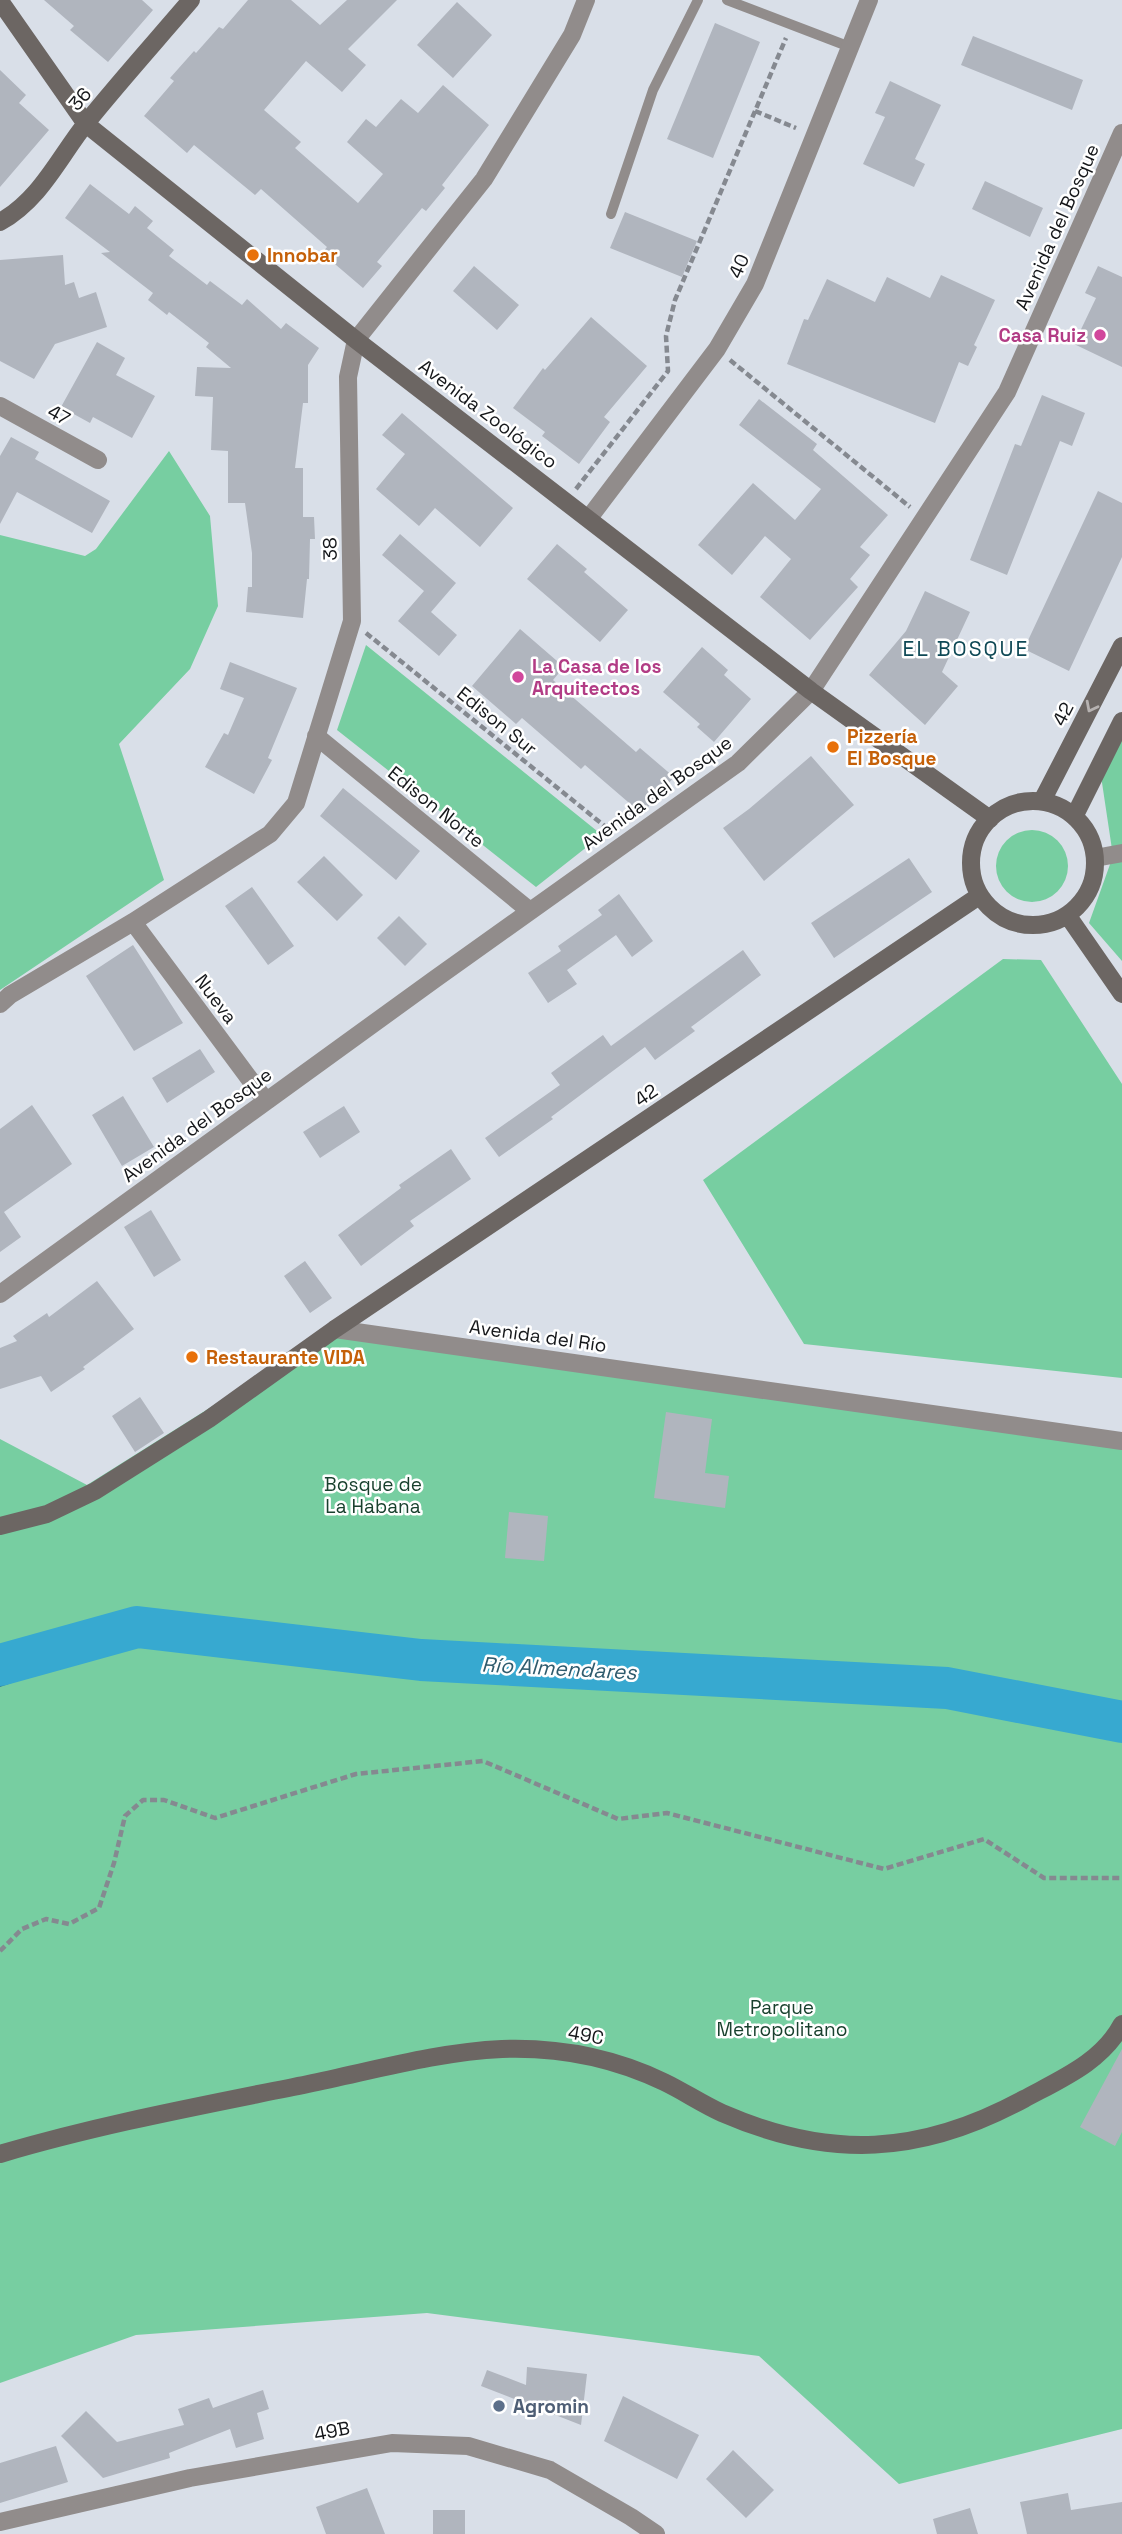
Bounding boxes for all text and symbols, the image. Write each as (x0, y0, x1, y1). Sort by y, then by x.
street label: 36 (63, 82, 97, 116)
street label: Avenida del Bosque (1009, 140, 1105, 314)
place label: Innobar (267, 243, 338, 268)
marker: Innobar (245, 247, 261, 263)
street label: 40 (723, 250, 755, 282)
place label: Casa Ruiz (999, 323, 1086, 348)
marker: Casa Ruiz (1092, 327, 1108, 343)
street label: Avenida Zoológico (414, 354, 562, 474)
street label: 47 (43, 399, 75, 431)
street label: 38 (317, 537, 343, 561)
district label: EL BOSQUE (903, 635, 1029, 662)
place label: La Casa de los Arquitectos (532, 654, 662, 701)
marker: La Casa de los Arquitectos (510, 669, 526, 685)
street label: Edison Sur (452, 681, 542, 761)
street label: 42 (1047, 698, 1079, 730)
one-way arrow (1085, 700, 1099, 712)
place label: Pizzería El Bosque (847, 724, 936, 771)
street label: Avenida del Bosque (577, 730, 737, 856)
marker: Pizzería El Bosque (825, 739, 841, 755)
street label: Edison Norte (383, 760, 489, 854)
street label: Nueva (189, 969, 243, 1029)
street label: Avenida del Bosque (117, 1062, 277, 1188)
street label: 42 (629, 1078, 663, 1112)
street label: Avenida del Río (468, 1314, 608, 1358)
place label: Restaurante VIDA (206, 1345, 365, 1370)
marker: Restaurante VIDA (184, 1349, 200, 1365)
park label: Bosque de La Habana (324, 1472, 422, 1519)
water label: Río Almendares (481, 1650, 638, 1686)
park label: Parque Metropolitano (717, 1995, 847, 2042)
street label: 49C (566, 2020, 606, 2050)
place label: Agromin (513, 2394, 589, 2419)
marker: Agromin (491, 2398, 507, 2414)
street label: 49B (312, 2415, 352, 2447)

